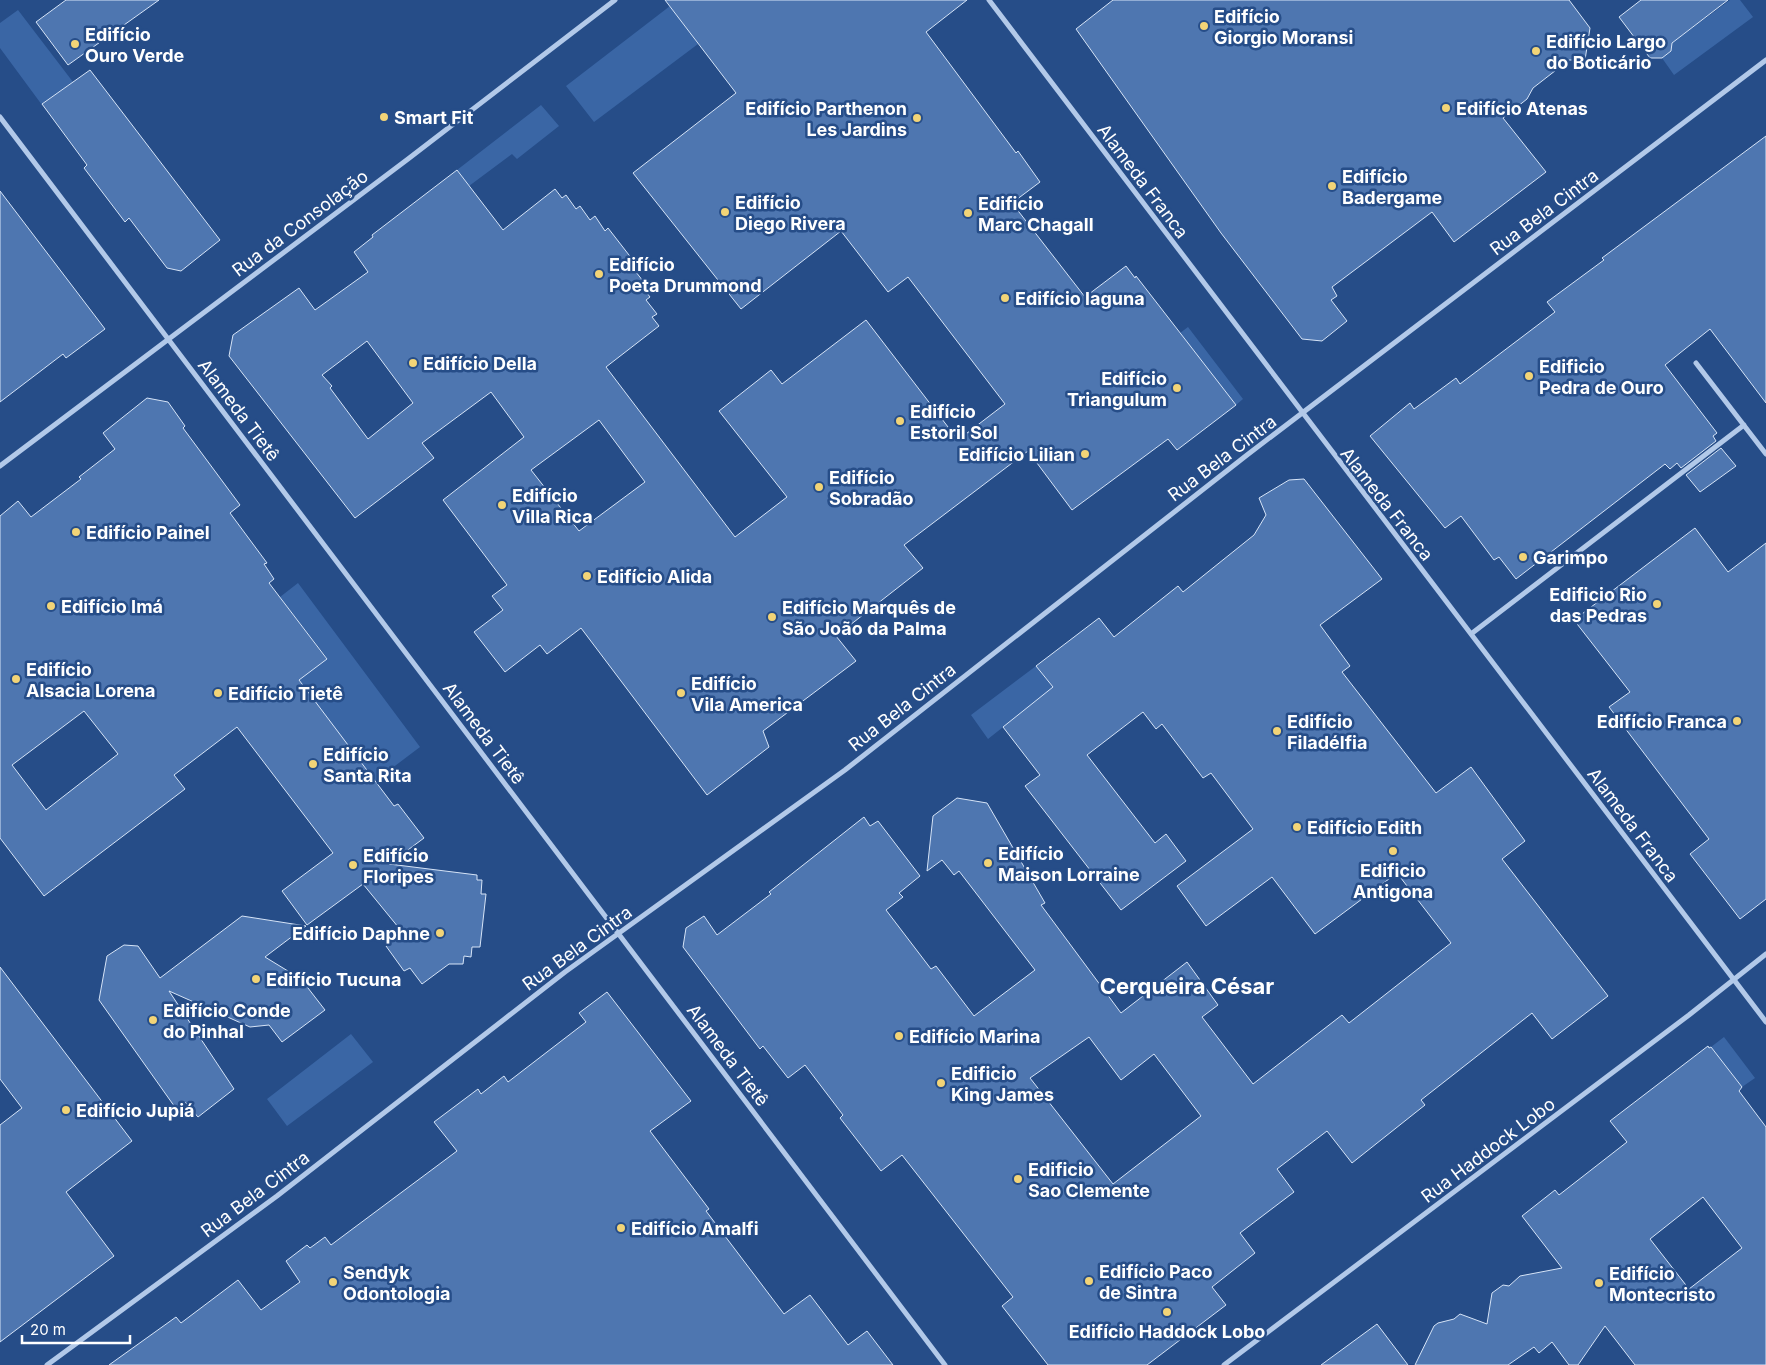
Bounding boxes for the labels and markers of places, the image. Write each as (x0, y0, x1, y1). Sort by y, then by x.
place label: Edifício Giorgio Moransi (1214, 6, 1353, 48)
marker: Edifício Giorgio Moransi (1198, 20, 1210, 32)
place label: Edifício Ouro Verde (85, 24, 185, 66)
place label: Edifício Largo do Boticário (1546, 31, 1666, 73)
marker: Edifício Ouro Verde (69, 38, 81, 50)
marker: Edifício Largo do Boticário (1530, 45, 1542, 57)
place label: Edifício Parthenon Les Jardins (745, 98, 907, 140)
place label: Edifício Atenas (1456, 98, 1588, 119)
marker: Edifício Atenas (1440, 102, 1452, 114)
place label: Smart Fit (394, 107, 474, 128)
marker: Smart Fit (378, 111, 390, 123)
marker: Edifício Parthenon Les Jardins (911, 112, 923, 124)
place label: Edifício Badergame (1342, 166, 1443, 208)
marker: Edifício Badergame (1326, 180, 1338, 192)
place label: Edifício Diego Rivera (735, 192, 846, 234)
place label: Edificio Marc Chagall (978, 193, 1094, 235)
marker: Edifício Diego Rivera (719, 206, 731, 218)
marker: Edificio Marc Chagall (962, 207, 974, 219)
place label: Edifício Poeta Drummond (609, 254, 762, 296)
marker: Edifício Poeta Drummond (593, 268, 605, 280)
place label: Edifício laguna (1015, 288, 1145, 309)
marker: Edifício laguna (999, 292, 1011, 304)
place label: Edifício Della (423, 353, 537, 374)
place label: Edificio Pedra de Ouro (1539, 356, 1664, 398)
marker: Edifício Della (407, 357, 419, 369)
place label: Edifício Triangulum (1067, 368, 1167, 410)
marker: Edificio Pedra de Ouro (1523, 370, 1535, 382)
marker: Edifício Triangulum (1171, 382, 1183, 394)
place label: Edifício Estoril Sol (910, 401, 998, 443)
marker: Edifício Estoril Sol (894, 415, 906, 427)
place label: Edifício Lilian (958, 444, 1075, 465)
marker: Edifício Lilian (1079, 448, 1091, 460)
place label: Edifício Sobradão (829, 467, 914, 509)
marker: Edifício Sobradão (813, 481, 825, 493)
place label: Edifício Villa Rica (512, 485, 593, 527)
marker: Edifício Villa Rica (496, 499, 508, 511)
place label: Edifício Painel (86, 522, 210, 543)
marker: Edifício Painel (70, 526, 82, 538)
place label: Garimpo (1533, 547, 1608, 568)
marker: Garimpo (1517, 551, 1529, 563)
place label: Edifício Alida (597, 566, 712, 587)
marker: Edifício Alida (581, 570, 593, 582)
place label: Edificio Rio das Pedras (1549, 584, 1647, 626)
place label: Edifício Imá (61, 596, 163, 617)
place label: Edifício Marquês de São João da Palma (782, 597, 956, 639)
marker: Edificio Rio das Pedras (1651, 598, 1663, 610)
marker: Edifício Imá (45, 600, 57, 612)
marker: Edifício Marquês de São João da Palma (766, 611, 778, 623)
place label: Edifício Alsacia Lorena (26, 659, 156, 701)
marker: Edifício Alsacia Lorena (10, 673, 22, 685)
place label: Edifício Vila America (691, 673, 803, 715)
place label: Edifício Tietê (228, 683, 343, 704)
marker: Edifício Tietê (212, 687, 224, 699)
marker: Edifício Vila America (675, 687, 687, 699)
place label: Edifício Filadélfia (1287, 711, 1367, 753)
place label: Edifício Franca (1597, 711, 1727, 732)
marker: Edifício Franca (1731, 715, 1743, 727)
marker: Edifício Filadélfia (1271, 725, 1283, 737)
place label: Edifício Santa Rita (323, 744, 412, 786)
marker: Edifício Santa Rita (307, 758, 319, 770)
place label: Edifício Edith (1307, 817, 1422, 838)
marker: Edifício Edith (1291, 821, 1303, 833)
place label: Edifício Maison Lorraine (998, 843, 1140, 885)
place label: Edifício Floripes (363, 845, 434, 887)
marker: Edificio Antigona (1387, 845, 1399, 857)
marker: Edifício Maison Lorraine (982, 857, 994, 869)
marker: Edifício Floripes (347, 859, 359, 871)
place label: Edificio Antigona (1353, 860, 1433, 902)
place label: Edifício Daphne (292, 923, 430, 944)
marker: Edifício Daphne (434, 927, 446, 939)
place label: Edifício Tucuna (266, 969, 401, 990)
marker: Edifício Tucuna (250, 973, 262, 985)
place label: Edifício Conde do Pinhal (163, 1000, 291, 1042)
marker: Edifício Conde do Pinhal (147, 1014, 159, 1026)
place label: Edifício Marina (909, 1026, 1040, 1047)
marker: Edifício Marina (893, 1030, 905, 1042)
place label: Edificio King James (951, 1063, 1054, 1105)
marker: Edificio King James (935, 1077, 947, 1089)
place label: Edifício Jupiá (76, 1100, 195, 1121)
marker: Edifício Jupiá (60, 1104, 72, 1116)
place label: Edificio Sao Clemente (1028, 1159, 1150, 1201)
marker: Edificio Sao Clemente (1012, 1173, 1024, 1185)
place label: Edifício Amalfi (631, 1218, 759, 1239)
marker: Edifício Amalfi (615, 1222, 627, 1234)
place label: Edifício Paco de Sintra (1099, 1261, 1213, 1303)
place label: Sendyk Odontologia (343, 1262, 451, 1304)
place label: Edifício Montecristo (1609, 1263, 1716, 1305)
marker: Edifício Paco de Sintra (1083, 1275, 1095, 1287)
marker: Sendyk Odontologia (327, 1276, 339, 1288)
marker: Edifício Montecristo (1593, 1277, 1605, 1289)
marker: Edifício Haddock Lobo (1161, 1306, 1173, 1318)
place label: Edifício Haddock Lobo (1069, 1321, 1265, 1342)

